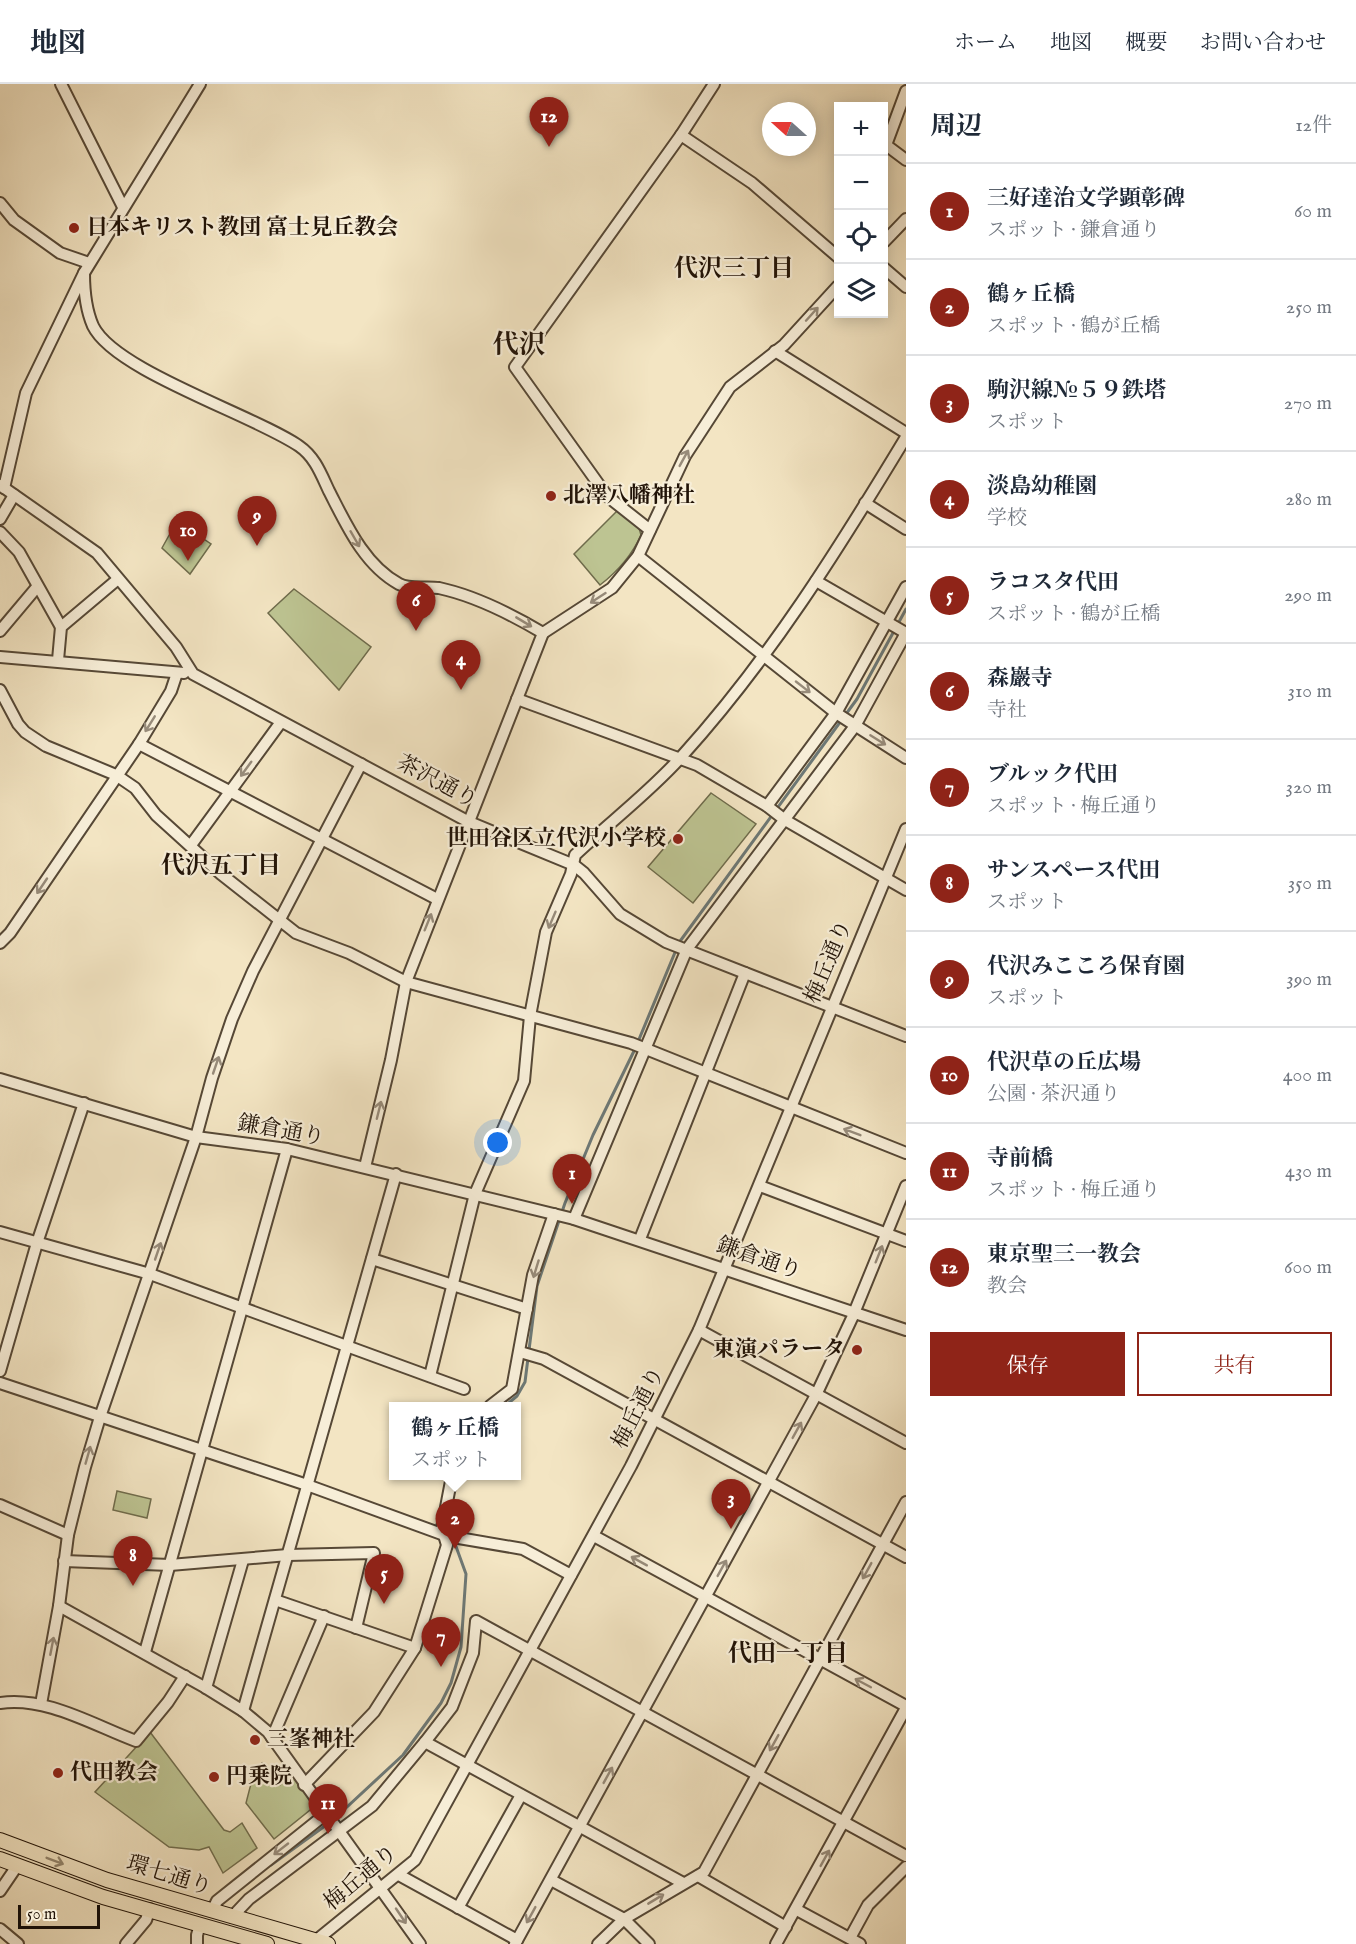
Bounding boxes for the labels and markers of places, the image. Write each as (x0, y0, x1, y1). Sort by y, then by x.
pin: 12 (530, 98, 568, 147)
place label: 日本キリスト教団 富士見丘教会 (86, 214, 398, 242)
marker: 日本キリスト教団 富士見丘教会 (67, 221, 81, 235)
place label: 北澤八幡神社 (563, 482, 695, 510)
marker: 北澤八幡神社 (544, 489, 558, 503)
pin: 9 (238, 496, 276, 546)
pin: 10 (168, 512, 207, 561)
pin: 6 (396, 582, 436, 631)
pin: 4 (442, 640, 480, 690)
place label: 世田谷区立代沢小学校 (446, 825, 666, 853)
marker: 世田谷区立代沢小学校 (671, 832, 685, 846)
pin: 1 (552, 1154, 592, 1204)
place label: 東演パラータ (713, 1336, 845, 1364)
marker: 東演パラータ (850, 1343, 864, 1357)
pin: 3 (712, 1480, 750, 1529)
pin: 2 (436, 1500, 474, 1549)
pin: 8 (114, 1536, 152, 1586)
pin: 5 (364, 1554, 404, 1604)
pin: 7 (422, 1618, 460, 1667)
place label: 三峯神社 (267, 1726, 355, 1754)
marker: 三峯神社 (248, 1733, 262, 1747)
place label: 代田教会 (70, 1759, 158, 1787)
place label: 円乗院 (226, 1763, 292, 1791)
marker: 代田教会 (51, 1766, 65, 1780)
marker: 円乗院 (207, 1770, 221, 1784)
pin: 11 (308, 1784, 348, 1834)

